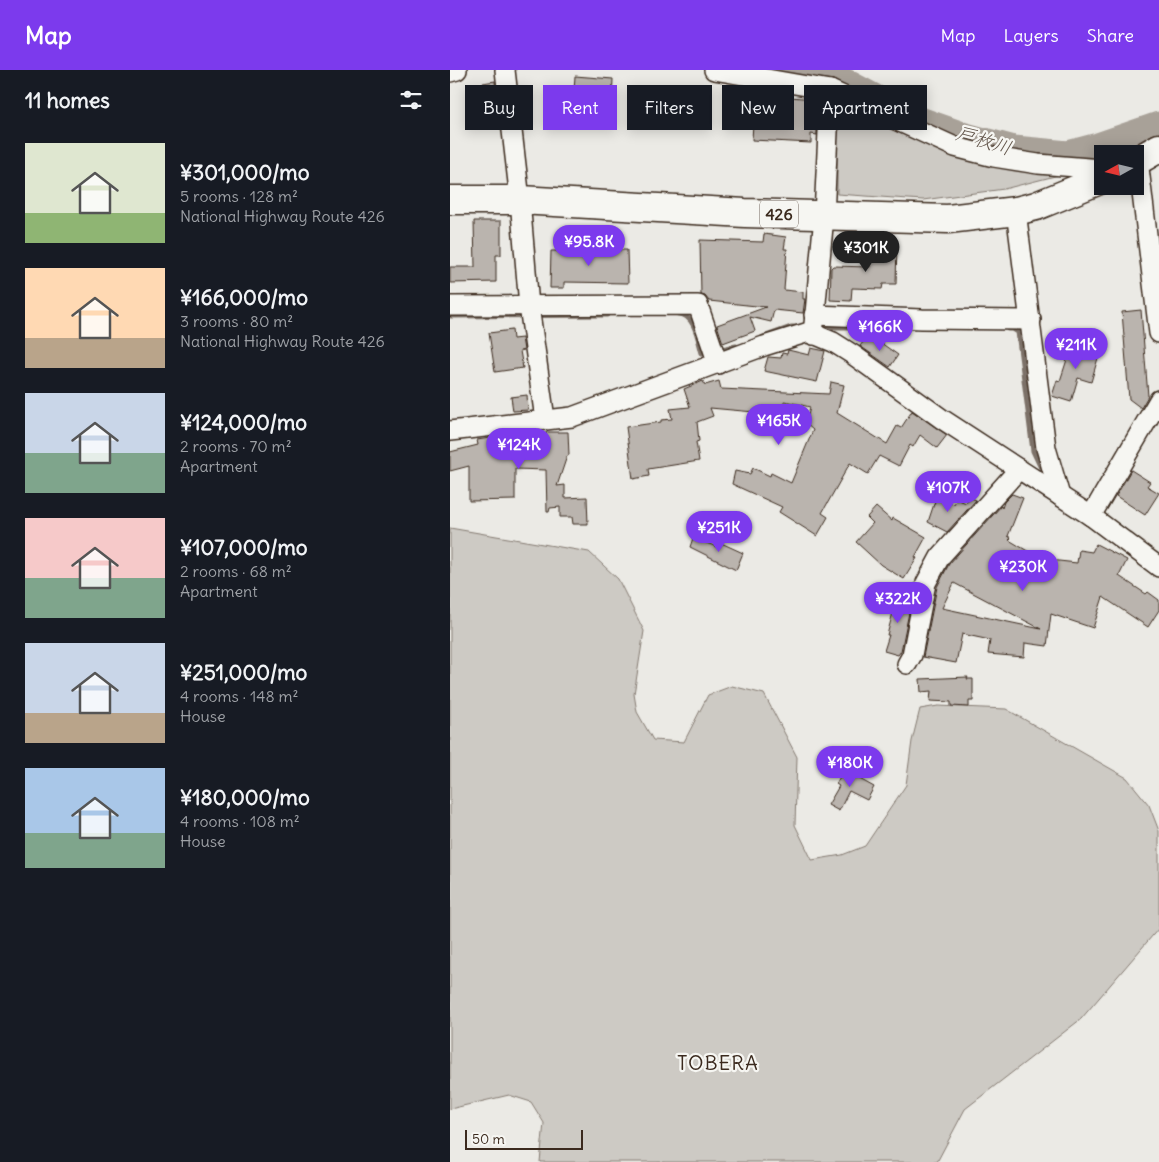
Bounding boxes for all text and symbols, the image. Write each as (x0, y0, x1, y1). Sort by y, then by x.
text: Map (25, 20, 72, 50)
text: Map (940, 24, 975, 47)
text: Layers (1003, 24, 1059, 47)
text: Share (1087, 24, 1134, 47)
chip: Buy (465, 85, 533, 130)
chip: Rent (543, 85, 617, 130)
chip: Filters (627, 85, 712, 130)
chip: New (722, 85, 794, 130)
chip: Apartment (804, 85, 927, 130)
icon: filters (397, 86, 425, 114)
text: 11 homes (25, 87, 110, 114)
water label: 戸枚川 (953, 120, 1015, 160)
north arrow (1094, 145, 1144, 195)
map controls (1094, 145, 1144, 195)
text: ¥301,000/mo (180, 159, 310, 186)
icon: home (65, 163, 125, 223)
text: 5 rooms · 128 m² (180, 186, 298, 206)
road number: 426 (760, 200, 798, 228)
text: National Highway Route 426 (180, 206, 385, 226)
pin: ¥95.8K (548, 224, 630, 267)
pin: ¥301K (831, 230, 901, 273)
text: ¥95.8K (564, 231, 614, 251)
text: ¥301K (843, 237, 889, 257)
text: ¥166,000/mo (180, 284, 308, 311)
icon: home (65, 288, 125, 348)
pin: ¥166K (845, 310, 915, 352)
text: 3 rooms · 80 m² (180, 311, 293, 331)
text: ¥166K (858, 316, 902, 336)
pin: ¥211K (1041, 328, 1111, 370)
text: National Highway Route 426 (180, 331, 385, 351)
text: ¥211K (1056, 334, 1096, 354)
pin: ¥165K (744, 404, 814, 446)
text: ¥124,000/mo (180, 409, 307, 436)
text: ¥165K (757, 410, 801, 430)
icon: home (65, 413, 125, 473)
pin: ¥124K (484, 428, 554, 470)
text: ¥124K (497, 434, 541, 454)
text: 2 rooms · 70 m² (180, 436, 292, 456)
text: Apartment (180, 456, 258, 476)
pin: ¥107K (913, 470, 983, 513)
text: ¥107K (926, 477, 970, 497)
pin: ¥251K (684, 510, 754, 553)
text: ¥251K (697, 517, 741, 537)
text: ¥107,000/mo (180, 534, 308, 561)
icon: home (65, 538, 125, 598)
pin: ¥230K (988, 550, 1058, 592)
text: ¥230K (999, 556, 1047, 576)
text: 2 rooms · 68 m² (180, 561, 292, 581)
text: Apartment (180, 581, 258, 601)
pin: ¥322K (863, 582, 933, 624)
text: ¥322K (875, 588, 921, 608)
text: ¥251,000/mo (180, 659, 307, 686)
icon: home (65, 663, 125, 723)
text: 4 rooms · 148 m² (180, 686, 299, 706)
text: House (180, 706, 226, 726)
pin: ¥180K (815, 746, 885, 788)
text: ¥180K (827, 752, 873, 772)
text: ¥180,000/mo (180, 784, 310, 811)
icon: home (65, 788, 125, 848)
text: 4 rooms · 108 m² (180, 811, 300, 831)
text: House (180, 831, 226, 851)
district label: TOBERA (677, 1050, 759, 1075)
scale bar (465, 1127, 582, 1150)
text: 50 m (472, 1130, 505, 1148)

